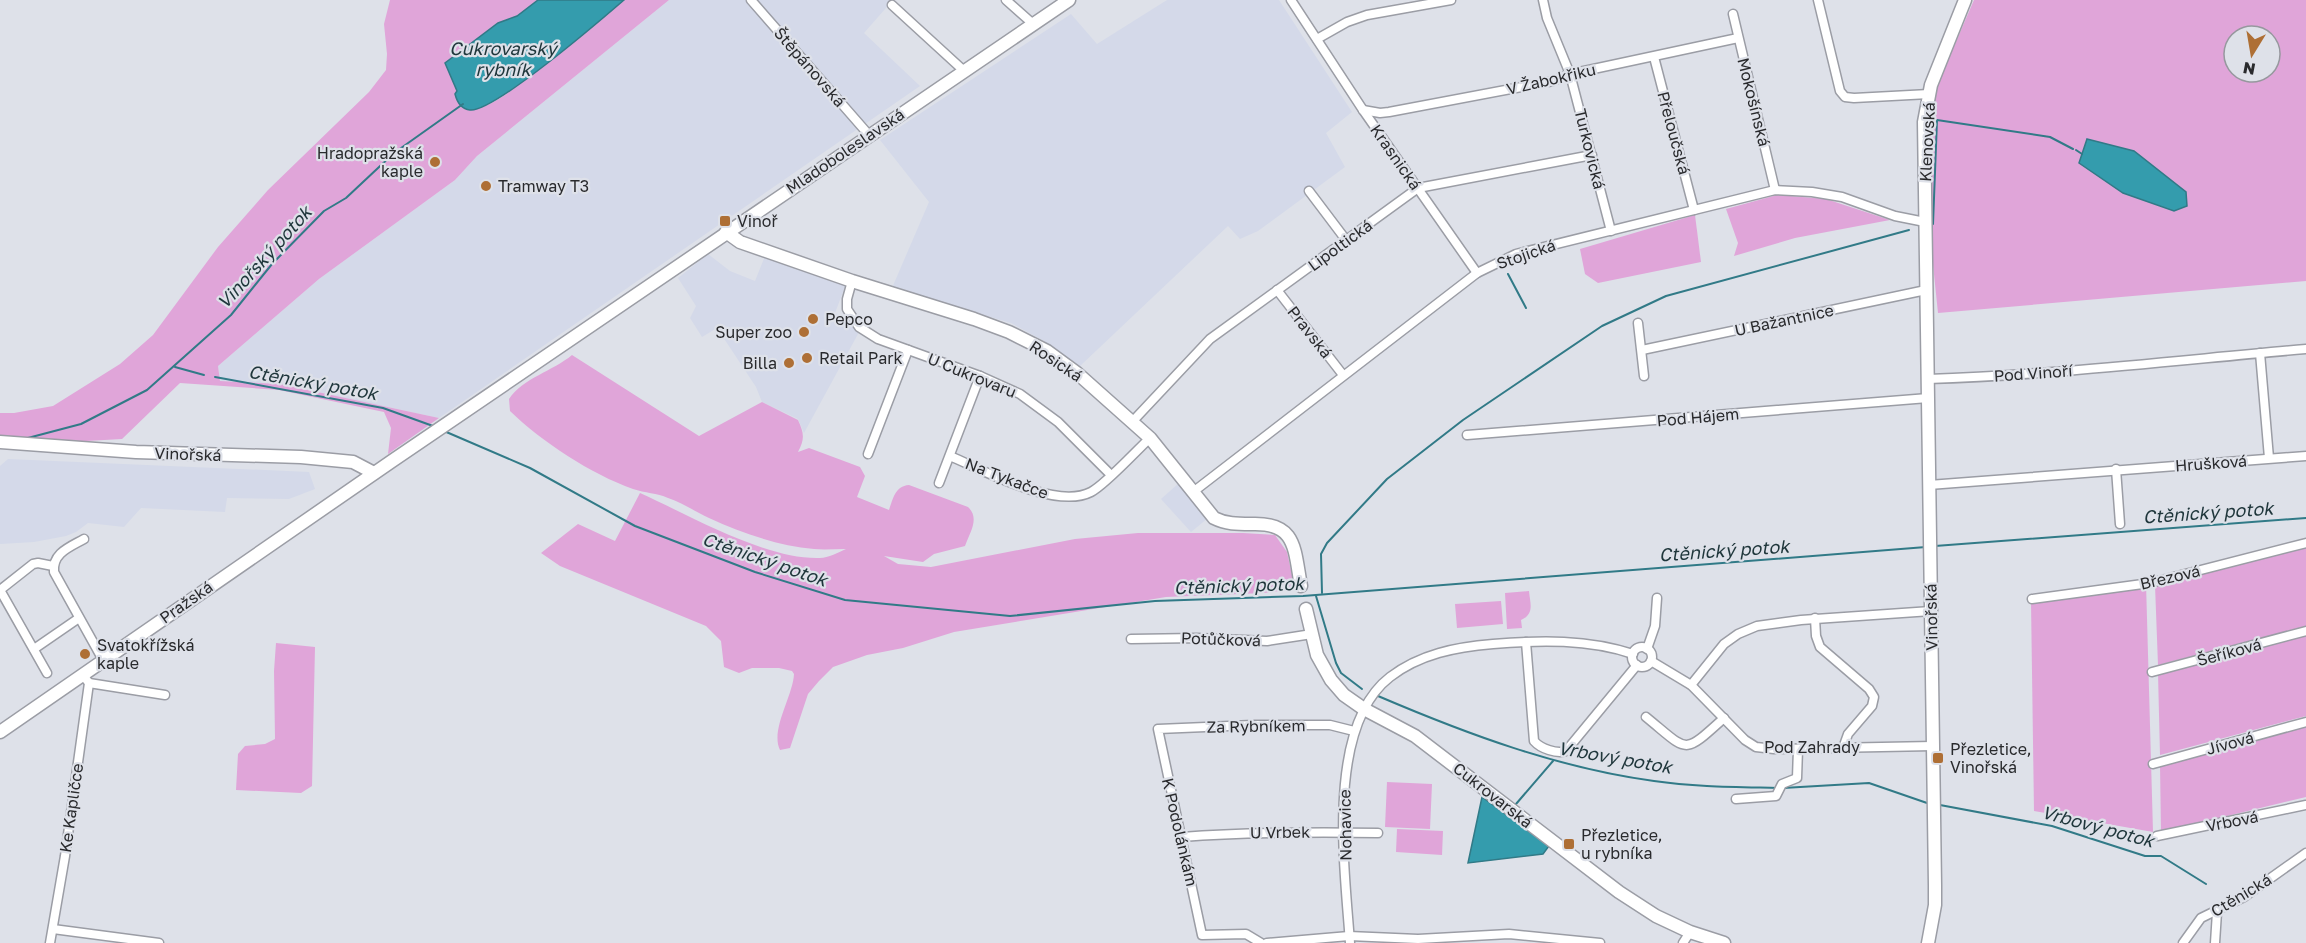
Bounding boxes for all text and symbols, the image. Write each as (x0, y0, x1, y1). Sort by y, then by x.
street label: Štěpánovská (770, 23, 850, 111)
north arrow (2222, 24, 2282, 84)
water label: Cukrovarský rybník (449, 37, 560, 80)
street label: Mokošínská (1733, 56, 1775, 148)
text: N (2241, 58, 2257, 80)
street label: V Žabokřiku (1504, 59, 1598, 99)
street label: Přeloučská (1653, 89, 1695, 177)
street label: Klenovská (1915, 102, 1939, 182)
street label: Mladoboleslavská (782, 104, 908, 198)
street label: Turkovická (1570, 107, 1610, 191)
street label: Krasnická (1366, 120, 1426, 194)
place label: Hradopražská kaple (317, 143, 423, 181)
marker: Hradopražská kaple (428, 155, 442, 169)
place label: Tramway T3 (498, 176, 589, 196)
marker: Tramway T3 (479, 179, 493, 193)
water label: Vinořský potok (212, 200, 317, 313)
place label: Vinoř (737, 211, 778, 231)
marker: Vinoř (718, 214, 732, 228)
street label: Lipoltická (1304, 215, 1376, 275)
street label: Stojická (1494, 235, 1558, 273)
street label: U Bažantnice (1733, 300, 1835, 340)
street label: Pravská (1283, 302, 1337, 362)
place label: Pepco (825, 309, 873, 329)
marker: Pepco (806, 312, 820, 326)
place label: Super zoo (715, 322, 792, 342)
marker: Super zoo (797, 325, 811, 339)
street label: Rosická (1026, 336, 1086, 386)
place label: Retail Park (819, 348, 903, 368)
street label: U Cukrovaru (925, 348, 1019, 402)
marker: Retail Park (800, 351, 814, 365)
place label: Billa (743, 353, 777, 373)
marker: Billa (782, 356, 796, 370)
water label: Ctěnický potok (247, 360, 381, 404)
street label: Pod Vinoří (1993, 360, 2075, 386)
street label: Pod Hájem (1656, 403, 1740, 431)
street label: Vinořská (154, 443, 222, 465)
street label: Hrušková (2174, 451, 2248, 475)
street label: Na Tykačce (963, 453, 1051, 503)
water label: Ctěnický potok (2142, 496, 2276, 528)
water label: Ctěnický potok (700, 527, 832, 591)
water label: Ctěnický potok (1658, 534, 1792, 566)
street label: Březová (2138, 560, 2202, 594)
water label: Ctěnický potok (1173, 572, 1306, 598)
street label: Pražská (156, 577, 216, 627)
street label: Vinořská (1920, 583, 1942, 651)
street label: Potůčková (1181, 628, 1261, 650)
street label: Šeříková (2195, 634, 2263, 670)
place label: Svatokřížská kaple (97, 635, 195, 673)
marker: Svatokřížská kaple (78, 647, 92, 661)
street label: Za Rybníkem (1206, 715, 1306, 737)
street label: Jívová (2204, 727, 2256, 759)
water label: Vrbový potok (1556, 736, 1675, 778)
street label: Pod Zahrady (1764, 737, 1860, 757)
place label: Přezletice, Vinořská (1950, 739, 2032, 777)
marker: Přezletice, Vinořská (1931, 751, 1945, 765)
street label: Cukrovarská (1449, 758, 1537, 832)
street label: Ke Kapličce (55, 762, 87, 854)
street label: K Podolánkám (1158, 776, 1202, 888)
street label: Nohavice (1334, 789, 1356, 861)
water label: Vrbový potok (2040, 800, 2158, 852)
street label: Vrbová (2204, 806, 2260, 836)
street label: U Vrbek (1250, 821, 1310, 843)
place label: Přezletice, u rybníka (1581, 825, 1663, 863)
marker: Přezletice, u rybníka (1562, 837, 1576, 851)
street label: Ctěnická (2207, 869, 2275, 921)

